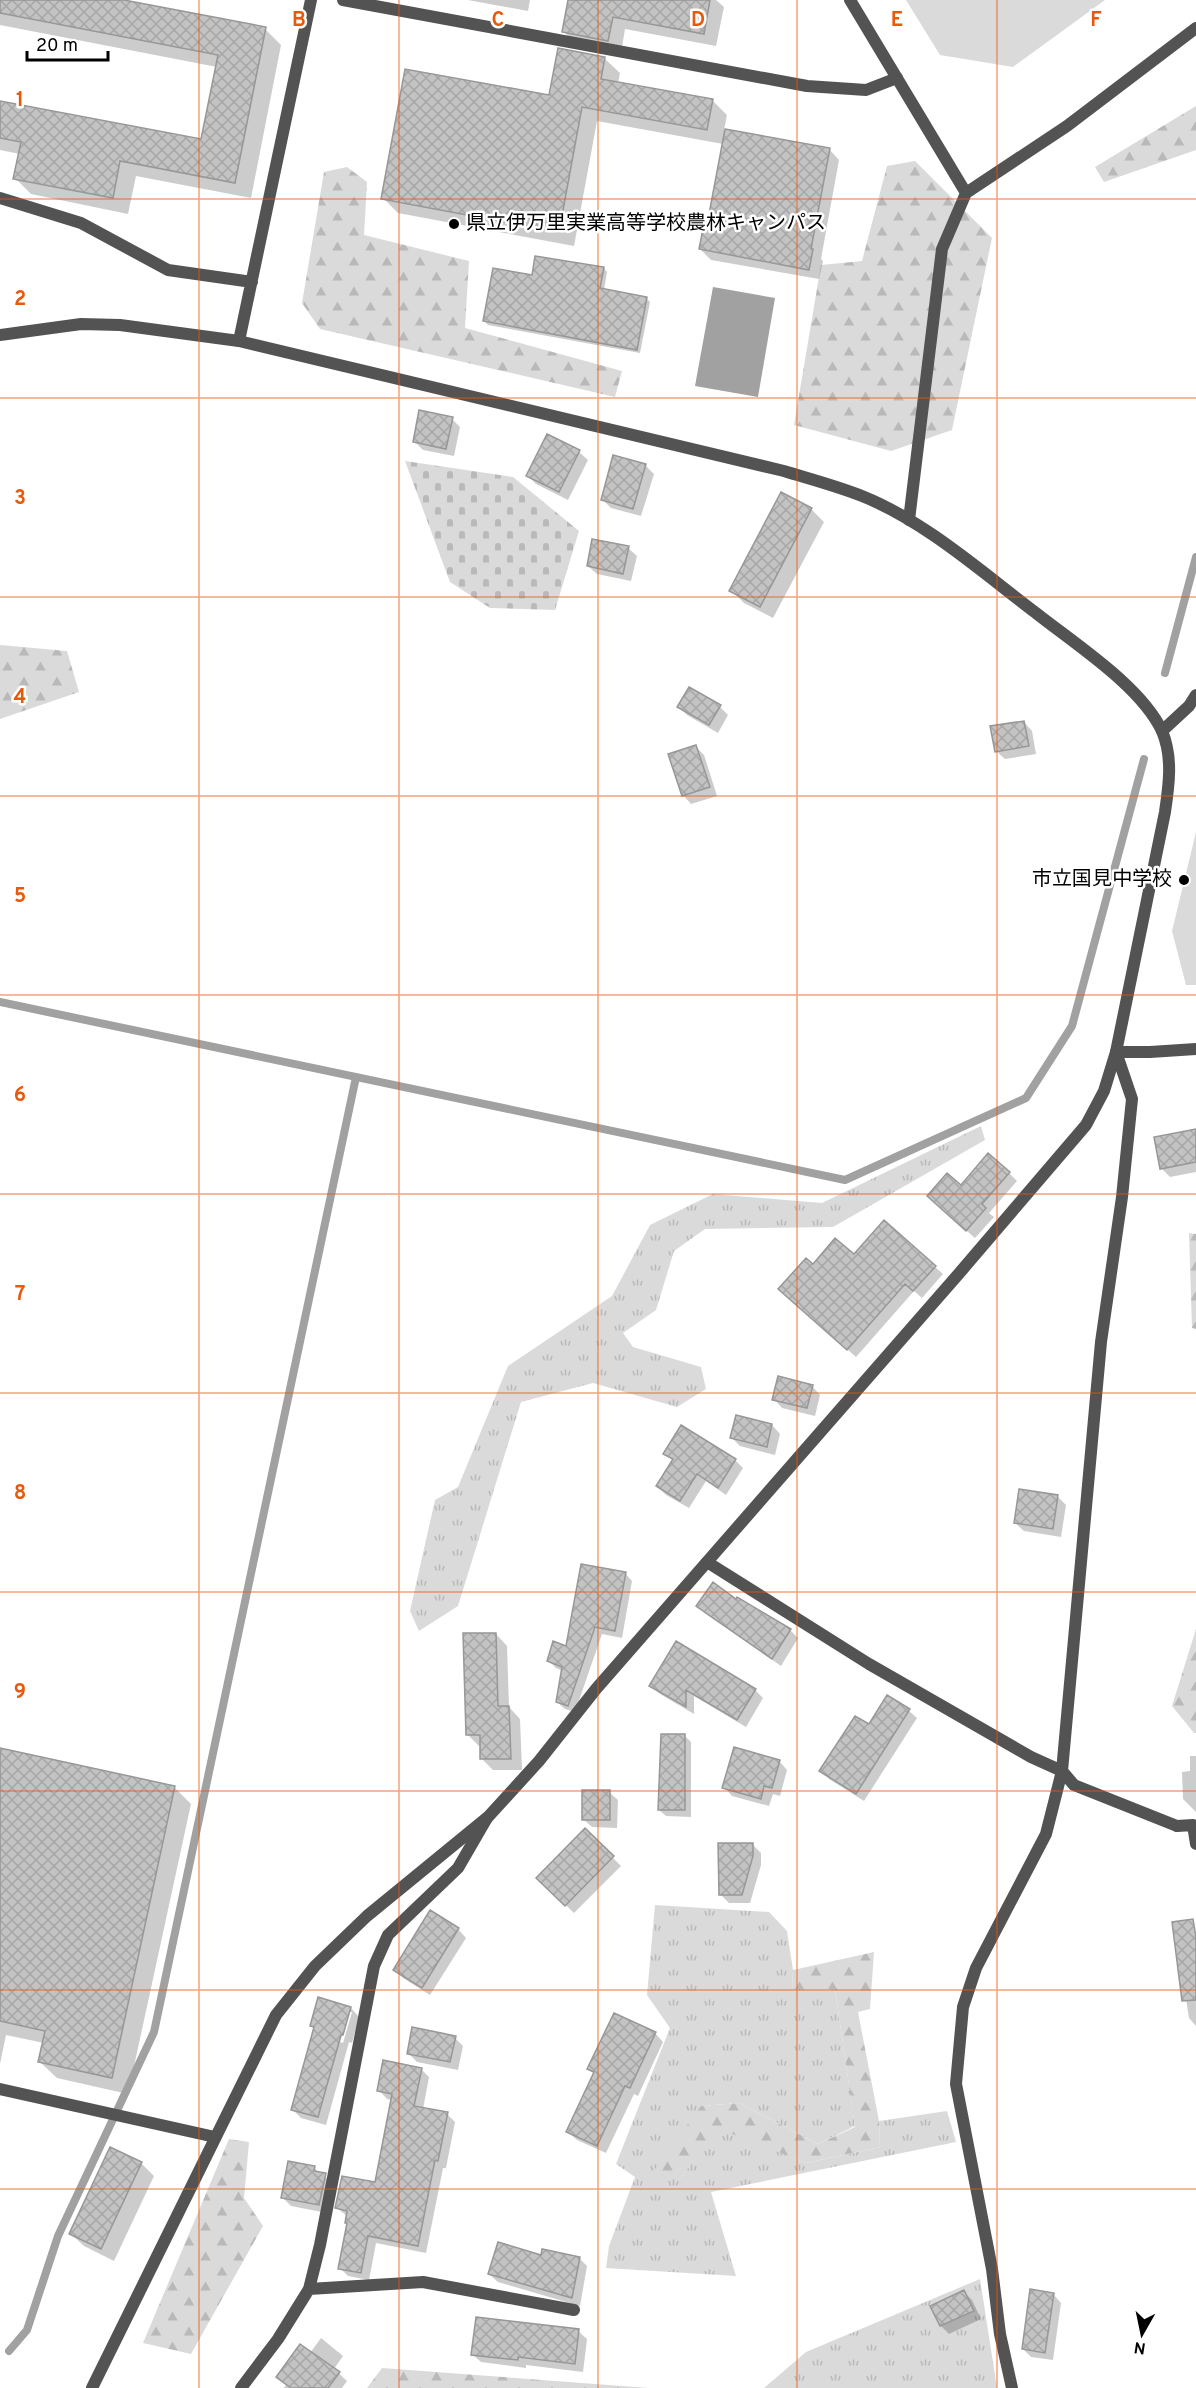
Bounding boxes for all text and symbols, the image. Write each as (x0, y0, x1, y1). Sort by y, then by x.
text: B (292, 8, 306, 34)
text: C (492, 8, 504, 34)
text: D (691, 8, 705, 34)
text: E (891, 8, 903, 34)
text: F (1090, 8, 1102, 34)
scale bar (27, 24, 108, 62)
text: 20 m (36, 35, 78, 58)
text: 1 (16, 88, 24, 114)
place label: 県立伊万里実業高等学校農林キャンパス (466, 211, 826, 237)
marker: 県立伊万里実業高等学校農林キャンパス (447, 217, 461, 231)
text: 2 (14, 287, 26, 313)
text: 3 (14, 486, 26, 512)
text: 4 (14, 685, 26, 711)
place label: 市立国見中学校 (1032, 867, 1172, 893)
marker: 市立国見中学校 (1177, 873, 1191, 887)
text: 5 (14, 884, 26, 910)
text: 6 (14, 1083, 26, 1109)
text: 7 (15, 1282, 25, 1308)
text: 8 (14, 1481, 26, 1507)
text: 9 (14, 1680, 26, 1706)
north arrow (1112, 2304, 1172, 2364)
text: N (1133, 2336, 1147, 2358)

